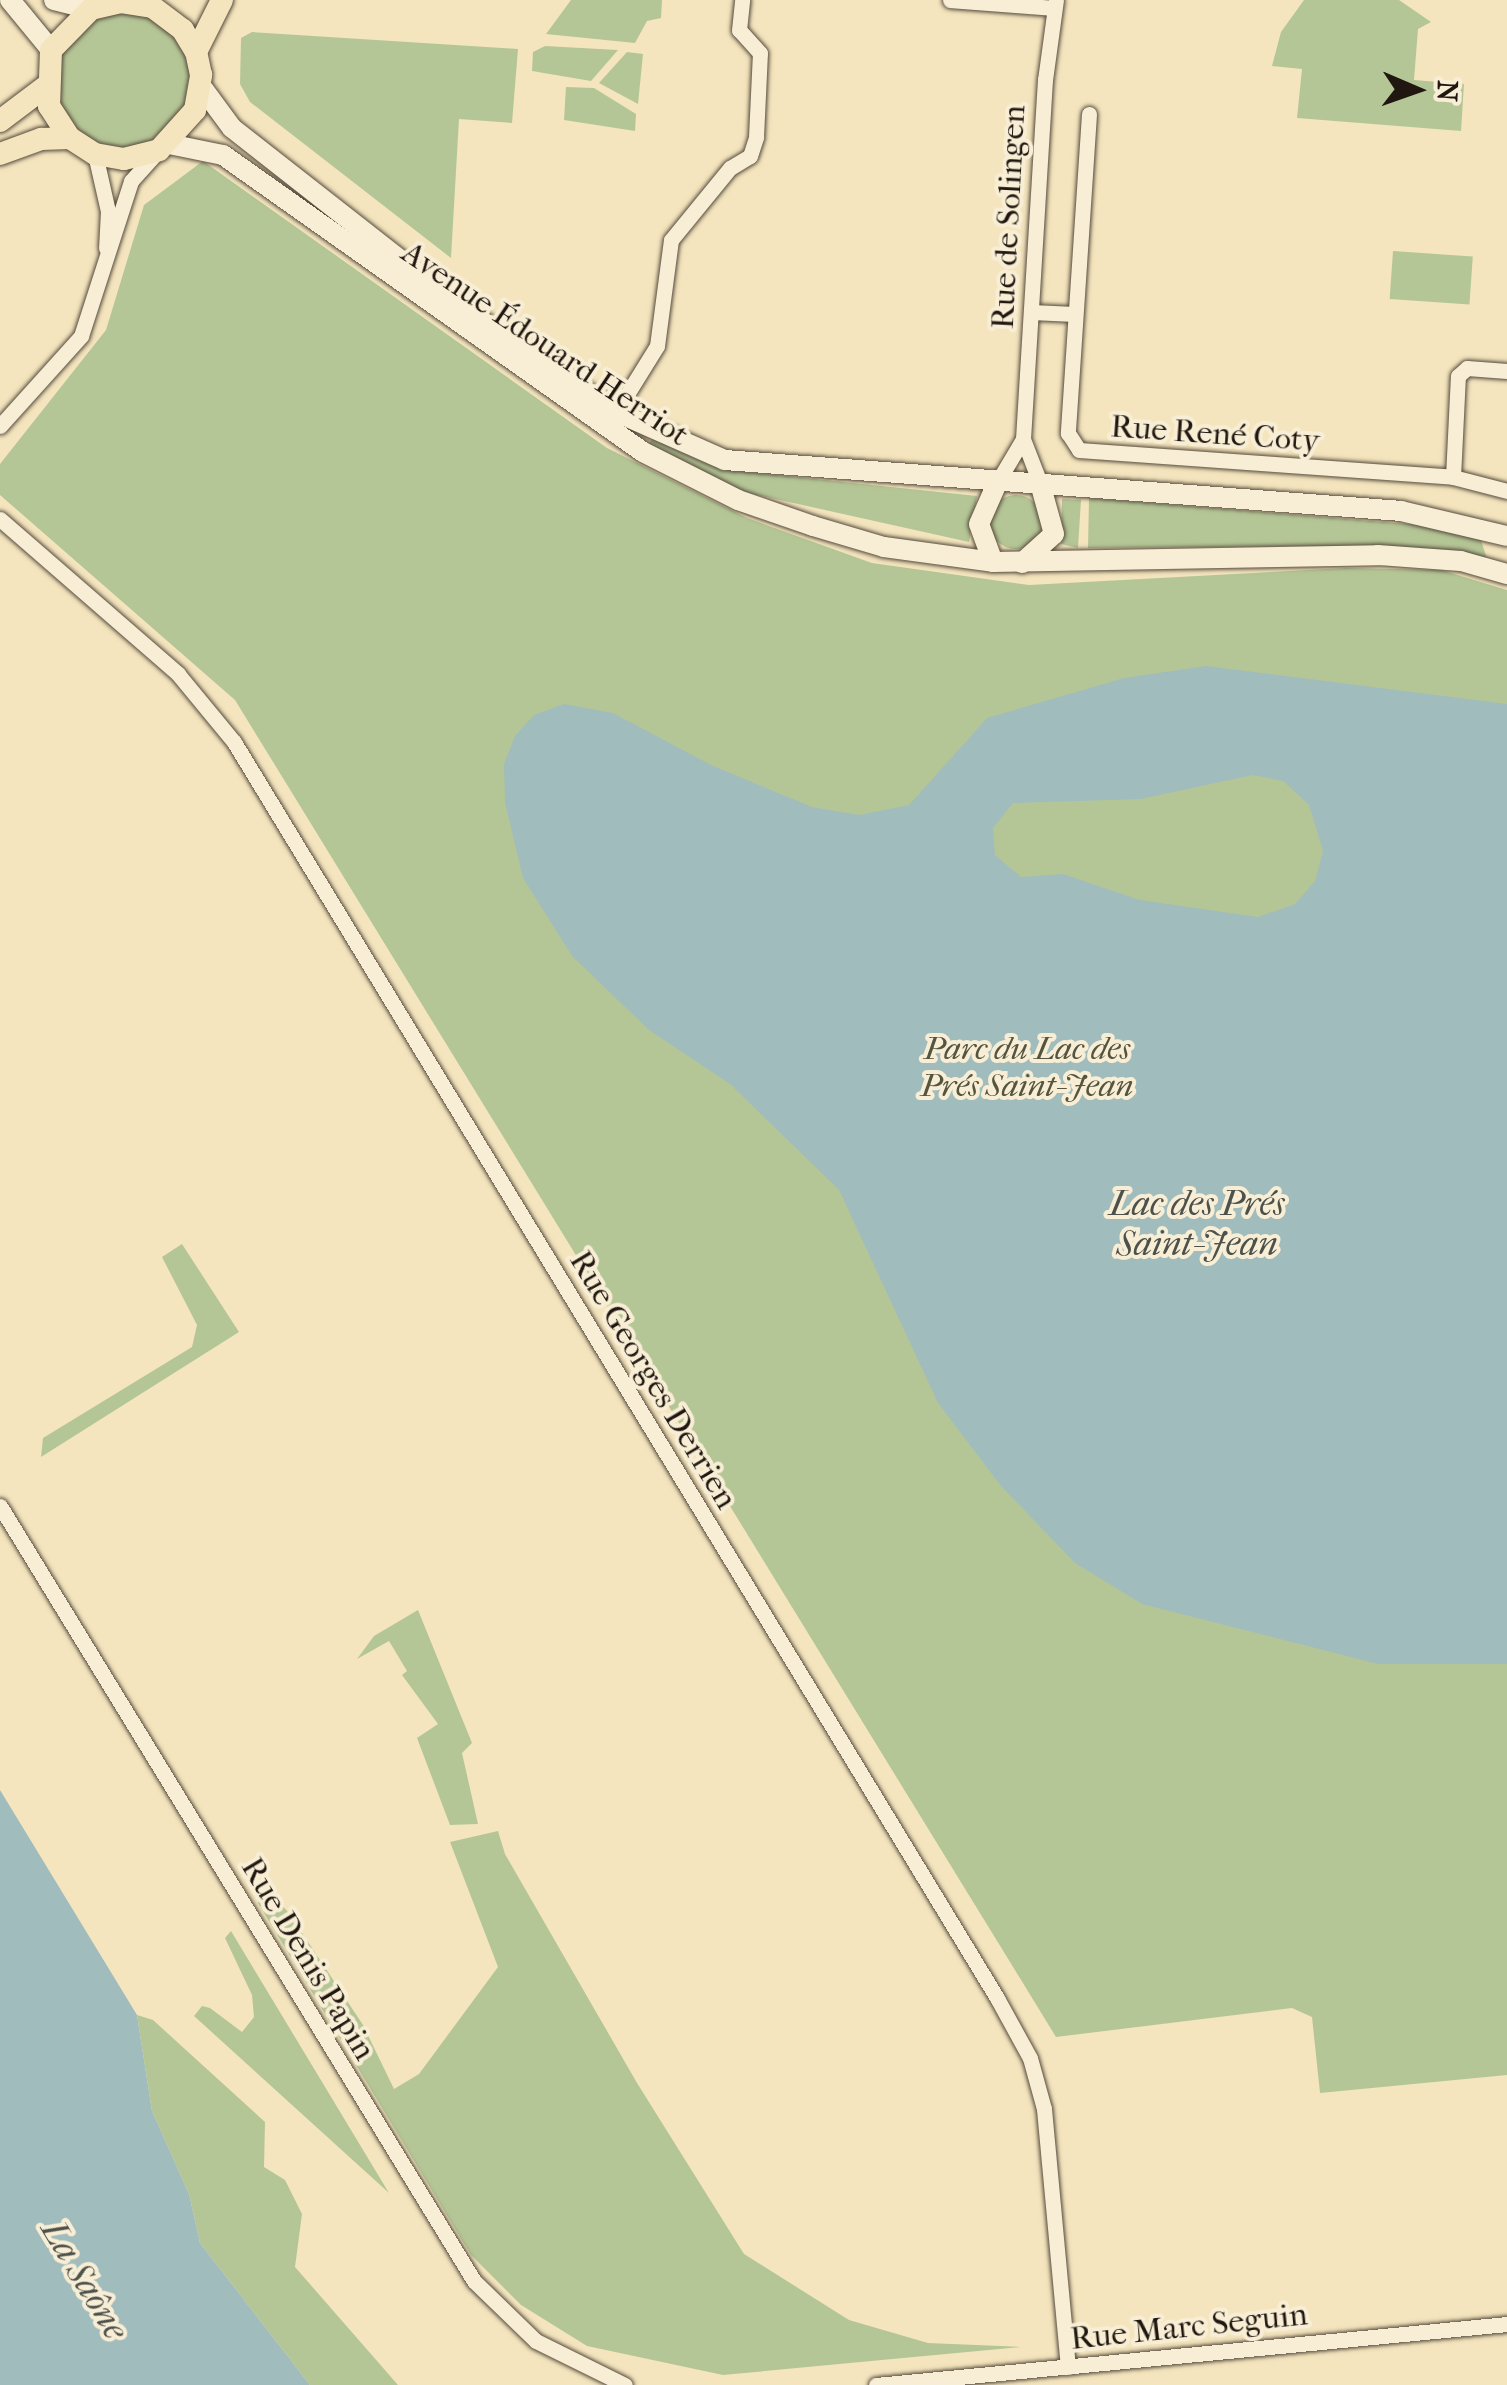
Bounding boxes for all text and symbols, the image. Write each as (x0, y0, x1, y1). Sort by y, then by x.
north arrow (1367, 40, 1467, 140)
text: N (1431, 80, 1464, 102)
street label: Rue de Solingen (984, 104, 1034, 330)
street label: Avenue Édouard Herriot (394, 234, 696, 454)
street label: Rue René Coty (1109, 408, 1321, 460)
park label: Parc du Lac des Prés Saint-Jean (921, 1031, 1133, 1106)
water label: Lac des Prés Saint-Jean (1110, 1183, 1284, 1265)
street label: Rue Georges Derrien (561, 1244, 745, 1516)
street label: Rue Denis Papin (232, 1851, 384, 2067)
water label: La Saône (32, 2212, 136, 2348)
street label: Rue Marc Seguin (1069, 2295, 1309, 2359)

